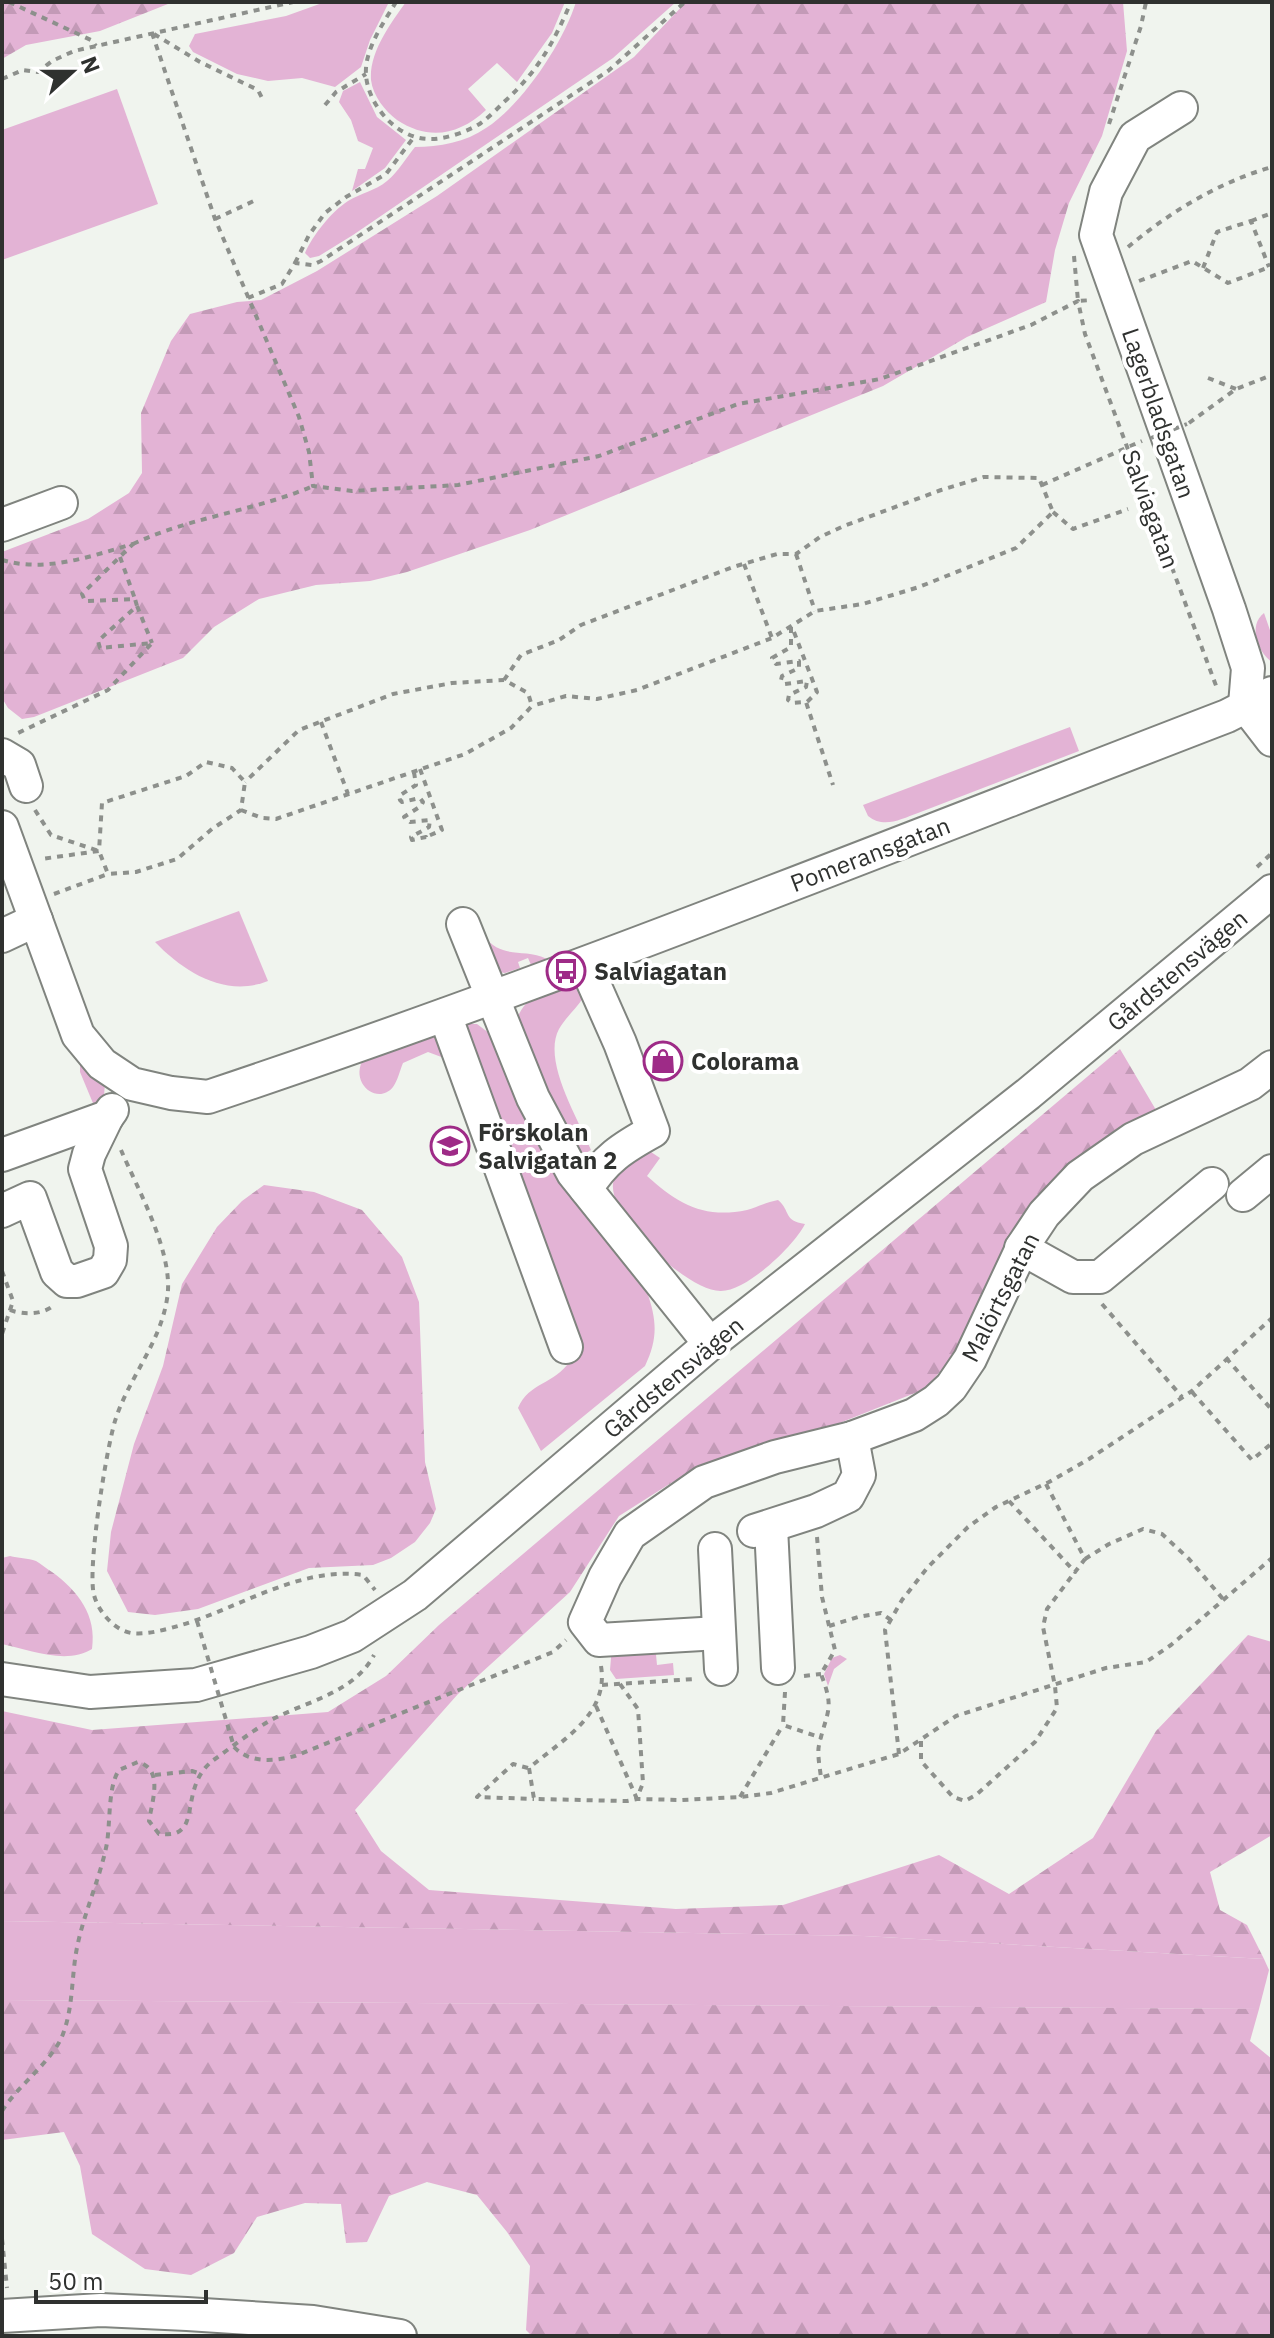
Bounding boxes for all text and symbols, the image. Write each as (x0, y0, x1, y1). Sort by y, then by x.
north arrow (32, 32, 112, 112)
text: N (75, 52, 108, 77)
street label: Lagerbladsgatan (1115, 324, 1203, 502)
street label: Salviagatan (1115, 445, 1187, 573)
street label: Pomeransgatan (786, 809, 954, 899)
street label: Gårdstensvägen (1100, 902, 1254, 1038)
bus stop icon: Salviagatan (545, 950, 587, 992)
place label: Salviagatan (594, 955, 727, 987)
shop icon: Colorama (642, 1040, 684, 1082)
place label: Colorama (691, 1045, 799, 1077)
place label: Förskolan Salvigatan 2 (478, 1116, 617, 1176)
school or university icon: Förskolan Salvigatan 2 (429, 1125, 471, 1167)
street label: Malörtsgatan (954, 1227, 1046, 1367)
street label: Gårdstensvägen (596, 1309, 750, 1445)
scale bar (36, 2254, 206, 2304)
text: 50 m (48, 2265, 103, 2297)

